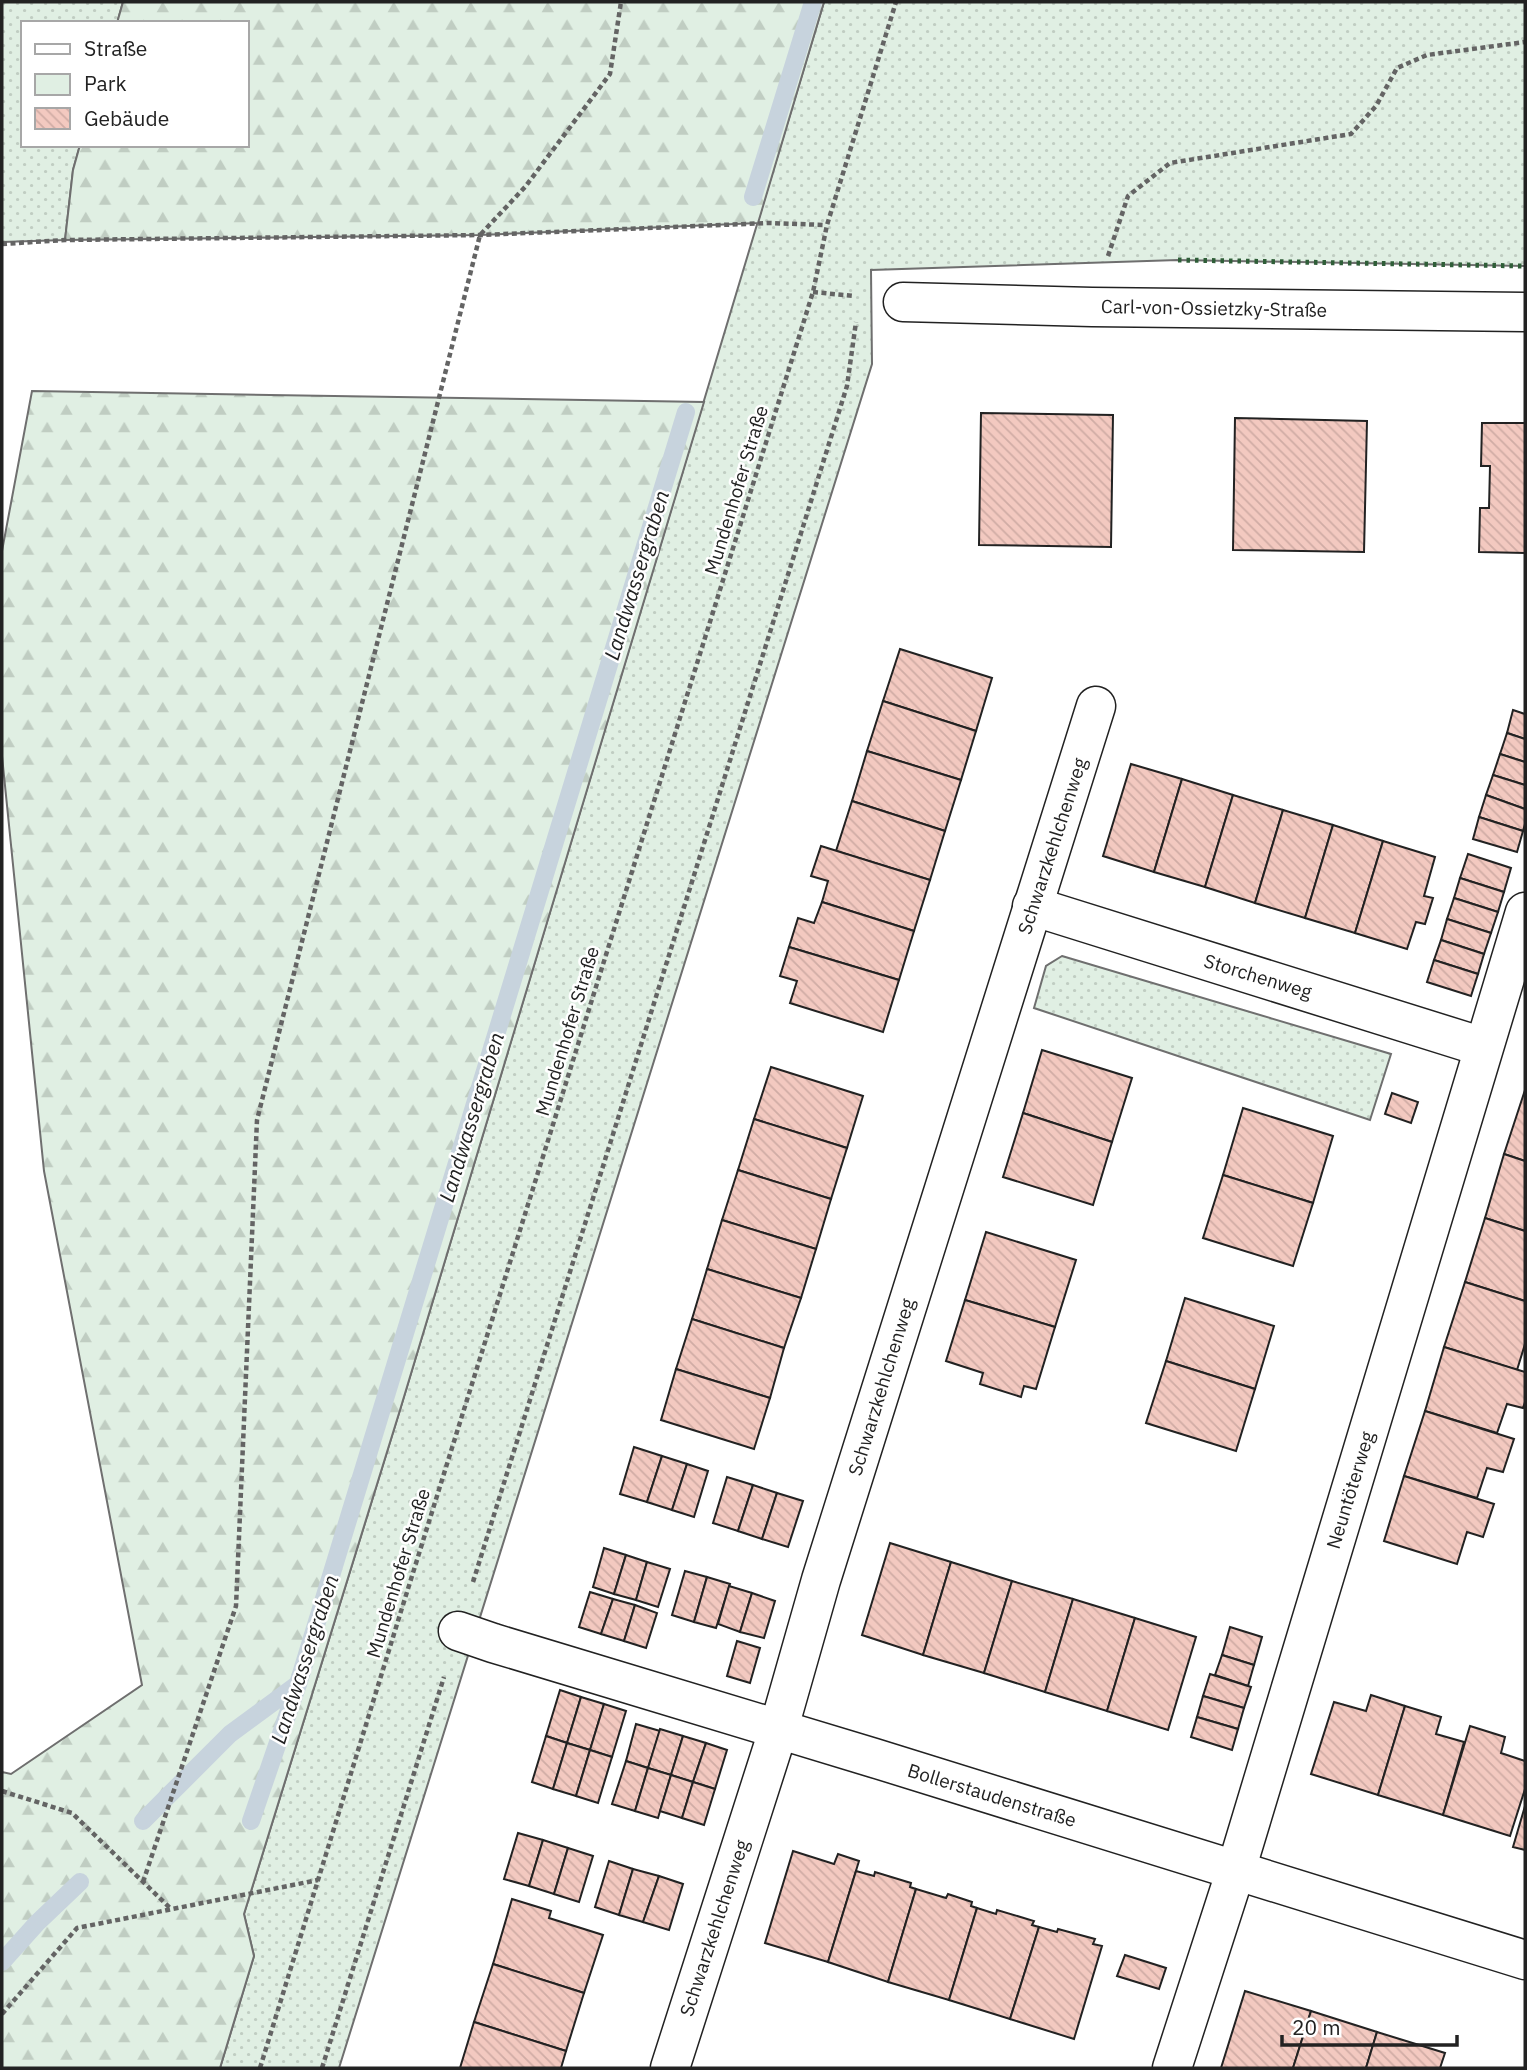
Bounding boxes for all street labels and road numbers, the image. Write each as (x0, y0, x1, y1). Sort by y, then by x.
street label: Carl-von-Ossietzky-Straße (1101, 294, 1327, 322)
street label: Mundenhofer Straße (699, 402, 773, 578)
street label: Schwarzkehlchenweg (1012, 755, 1092, 937)
street label: Mundenhofer Straße (530, 943, 604, 1119)
street label: Storchenweg (1201, 948, 1315, 1004)
street label: Schwarzkehlchenweg (843, 1295, 919, 1479)
street label: Neuntöterweg (1321, 1428, 1379, 1552)
street label: Mundenhofer Straße (361, 1485, 435, 1661)
street label: Bollerstaudenstraße (905, 1758, 1079, 1832)
street label: Schwarzkehlchenweg (674, 1837, 754, 2019)

